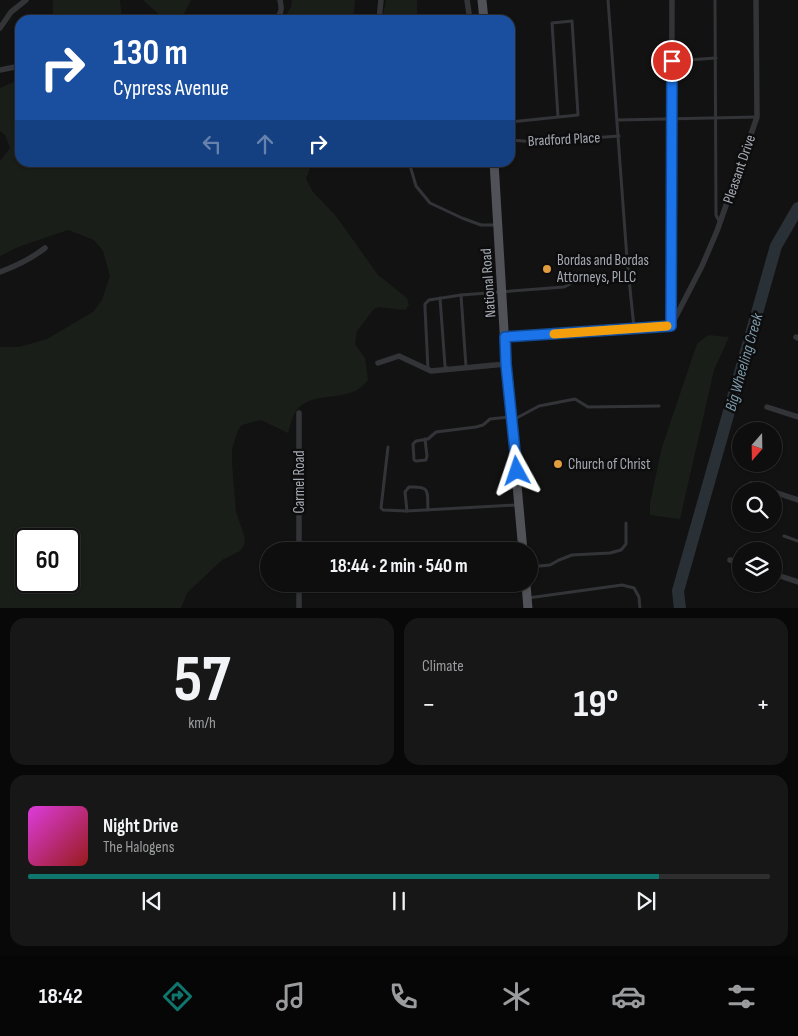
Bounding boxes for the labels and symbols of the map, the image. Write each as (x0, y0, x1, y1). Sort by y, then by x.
pin (651, 40, 693, 82)
street label: Bradford Place (527, 128, 601, 151)
street label: Pleasant Drive (719, 132, 760, 206)
street label: National Road (477, 248, 500, 318)
place label: Bordas and Bordas Attorneys, PLLC (556, 251, 649, 287)
marker: Bordas and Bordas Attorneys, PLLC (541, 263, 553, 275)
water label: Big Wheeling Creek (721, 311, 768, 413)
north arrow (732, 422, 782, 472)
position arrow (490, 444, 542, 496)
street label: Carmel Road (290, 451, 309, 513)
place label: Church of Christ (568, 455, 651, 474)
marker: Church of Christ (552, 458, 564, 470)
speed limit sign: 60 (15, 528, 80, 593)

